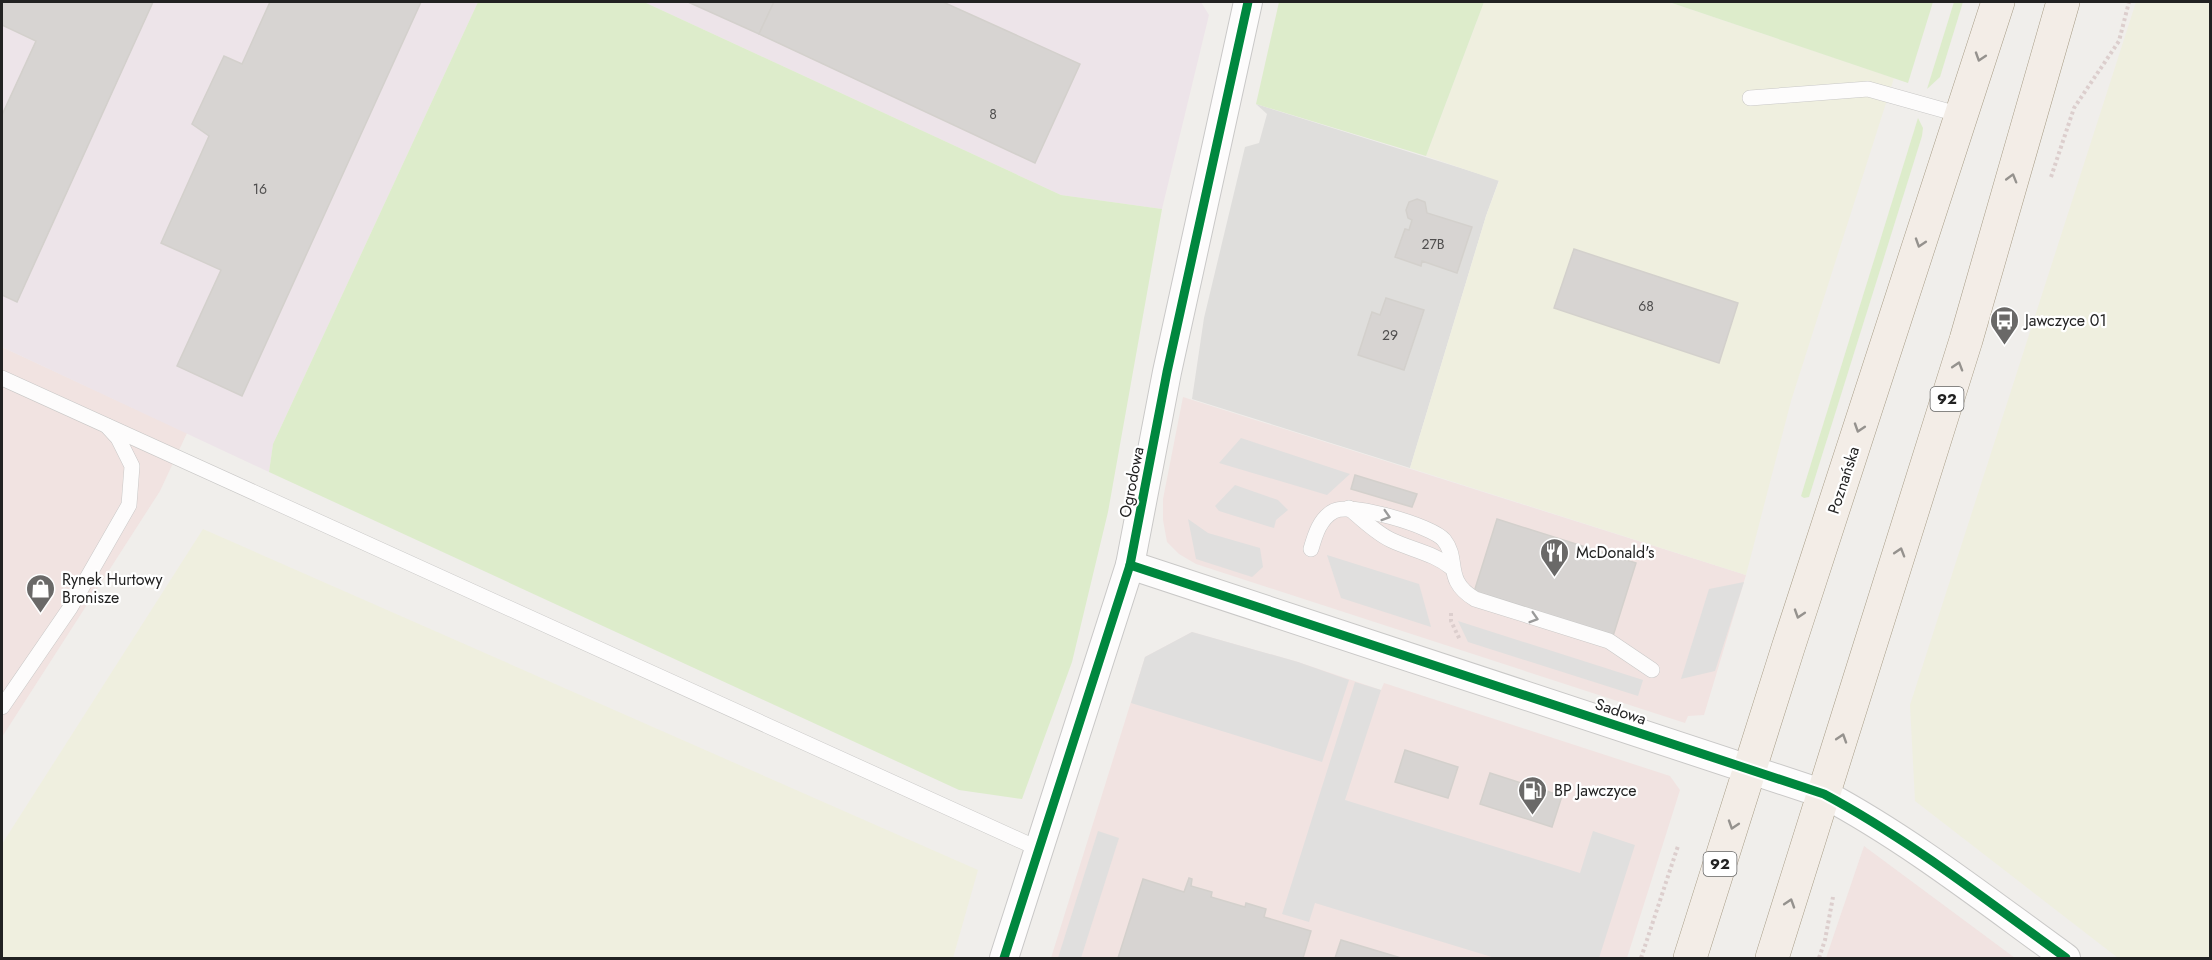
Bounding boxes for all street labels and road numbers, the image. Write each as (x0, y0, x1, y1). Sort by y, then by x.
road number: 92 (1930, 387, 1964, 411)
street label: Poznańska (1822, 443, 1865, 517)
street label: Ogrodowa (1113, 445, 1150, 520)
street label: Sadowa (1592, 692, 1649, 731)
road number: 92 (1704, 852, 1736, 876)

